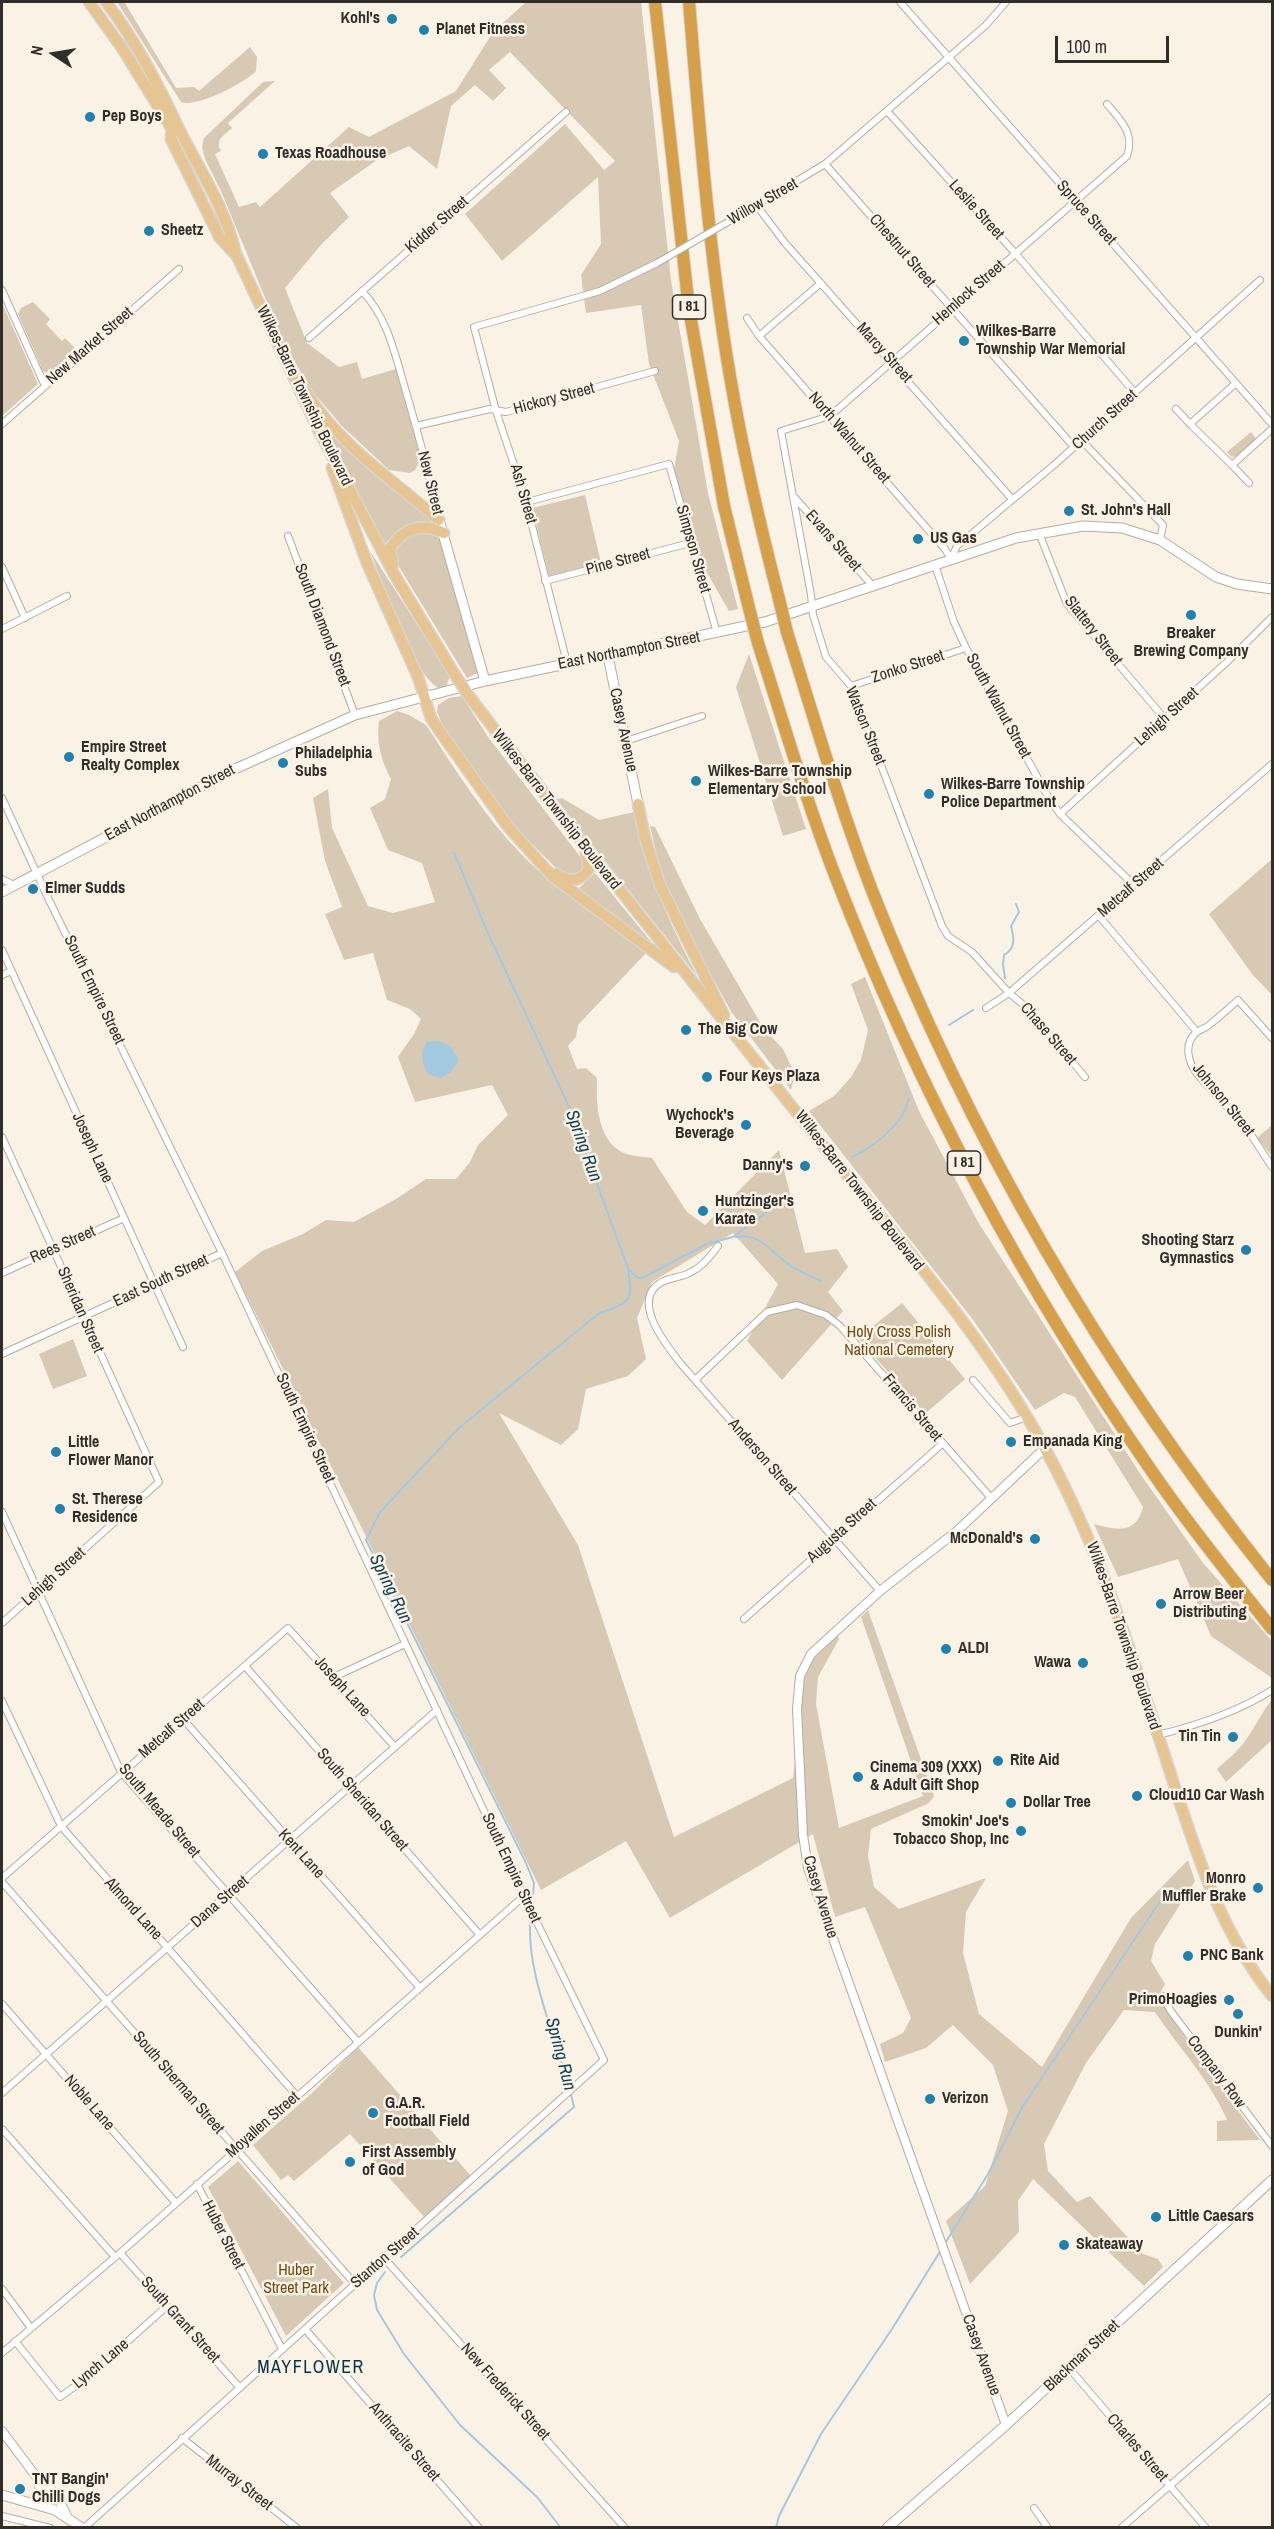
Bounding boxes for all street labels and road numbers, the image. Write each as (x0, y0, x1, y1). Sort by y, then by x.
street label: Willow Street (725, 174, 801, 230)
street label: Leslie Street (944, 176, 1008, 244)
street label: Spruce Street (1052, 177, 1120, 249)
street label: Kidder Street (402, 192, 472, 258)
street label: Chestnut Street (865, 210, 939, 292)
street label: Hemlock Street (929, 256, 1009, 330)
road number: I 81 (672, 295, 706, 319)
street label: New Market Street (43, 303, 137, 389)
street label: Wilkes-Barre Township Boulevard (252, 303, 356, 489)
street label: Marcy Street (852, 319, 916, 387)
street label: Hickory Street (511, 379, 597, 419)
street label: Church Street (1068, 386, 1142, 454)
street label: North Walnut Street (804, 388, 894, 488)
street label: New Street (413, 449, 447, 517)
street label: Ash Street (505, 462, 541, 526)
street label: Simpson Street (671, 503, 715, 595)
street label: Evans Street (801, 506, 865, 576)
street label: Pine Street (584, 544, 652, 580)
street label: South Diamond Street (290, 561, 354, 689)
street label: Slattery Street (1060, 592, 1126, 670)
street label: East Northampton Street (556, 628, 702, 674)
street label: Zonko Street (869, 646, 947, 688)
street label: South Walnut Street (961, 650, 1035, 762)
street label: Watson Street (841, 684, 889, 768)
street label: Lehigh Street (1131, 684, 1203, 750)
street label: Casey Avenue (605, 686, 641, 774)
street label: Wilkes-Barre Township Boulevard (488, 726, 624, 894)
street label: East Northampton Street (102, 761, 238, 845)
street label: Metcalf Street (1094, 854, 1168, 922)
street label: South Empire Street (59, 932, 129, 1048)
street label: Chase Street (1016, 999, 1080, 1069)
street label: Johnson Street (1188, 1060, 1258, 1140)
street label: Wilkes-Barre Township Boulevard (791, 1107, 927, 1275)
street label: Joseph Lane (67, 1110, 117, 1186)
road number: I 81 (948, 1151, 980, 1175)
street label: Rees Street (27, 1222, 99, 1268)
street label: East South Street (110, 1251, 212, 1311)
street label: Sheridan Street (53, 1264, 107, 1356)
street label: South Empire Street (271, 1370, 339, 1486)
street label: Francis Street (878, 1370, 946, 1446)
street label: Anderson Street (724, 1415, 800, 1499)
street label: Augusta Street (803, 1495, 881, 1567)
street label: Wilkes-Barre Township Boulevard (1082, 1539, 1164, 1733)
street label: Lehigh Street (18, 1544, 90, 1610)
street label: Joseph Lane (310, 1653, 374, 1721)
street label: Metcalf Street (135, 1695, 209, 1763)
street label: South Sheridan Street (312, 1745, 412, 1855)
street label: South Meade Street (114, 1760, 204, 1862)
street label: South Empire Street (477, 1810, 545, 1926)
street label: Kent Lane (274, 1825, 328, 1883)
street label: Casey Avenue (798, 1854, 842, 1940)
street label: Dana Street (187, 1872, 253, 1932)
street label: Almond Lane (100, 1874, 166, 1944)
street label: South Sherman Street (128, 2028, 228, 2138)
street label: Company Row (1182, 2032, 1250, 2112)
street label: Noble Lane (60, 2071, 118, 2135)
street label: Moyallen Street (222, 2088, 304, 2162)
street label: Huber Street (198, 2198, 248, 2272)
street label: Stanton Street (347, 2223, 423, 2293)
street label: South Grant Street (136, 2273, 224, 2367)
street label: Casey Avenue (957, 2312, 1005, 2398)
street label: Blackman Street (1040, 2316, 1124, 2396)
street label: Lynch Lane (69, 2335, 133, 2393)
street label: New Frederick Street (456, 2340, 554, 2444)
street label: Anthracite Street (364, 2399, 444, 2485)
street label: Charles Street (1102, 2410, 1172, 2486)
street label: Murray Street (202, 2451, 276, 2515)

